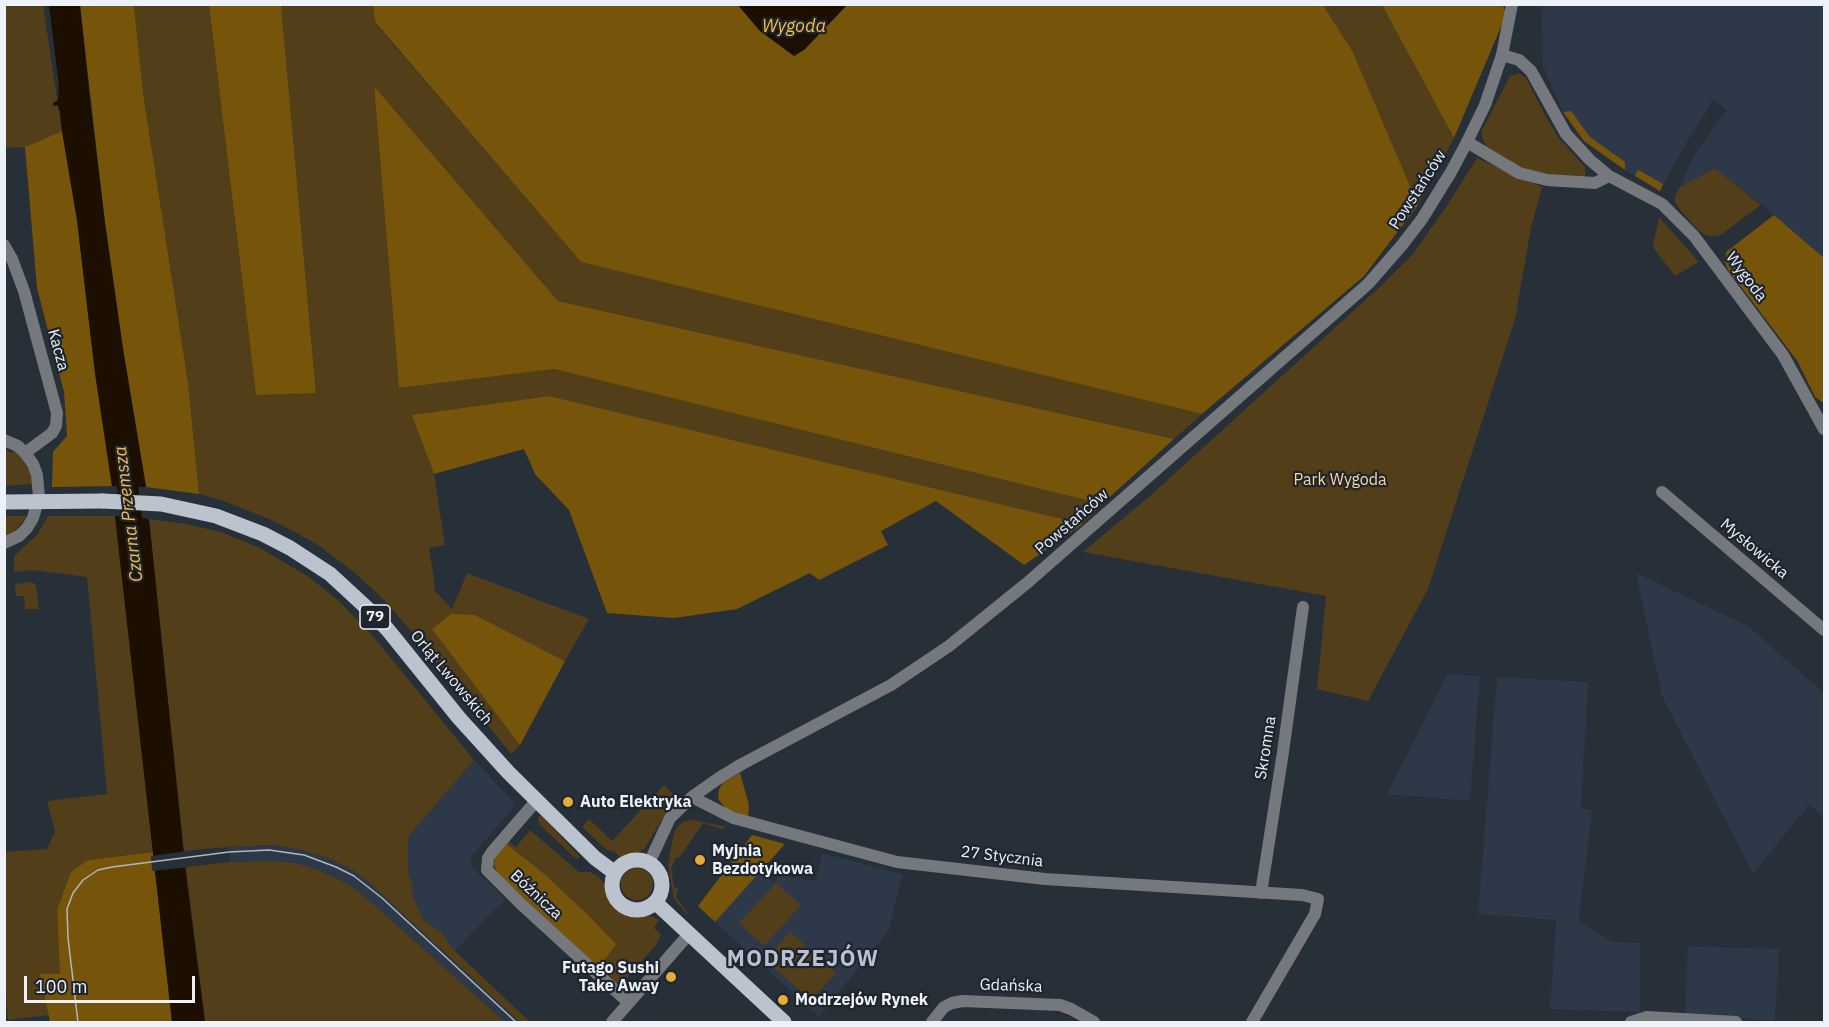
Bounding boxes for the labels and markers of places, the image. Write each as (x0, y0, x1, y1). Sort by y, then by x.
place label: Auto Elektryka (580, 792, 692, 812)
marker: Auto Elektryka (561, 795, 575, 809)
place label: Myjnia Bezdotykowa (712, 841, 813, 879)
marker: Myjnia Bezdotykowa (693, 853, 707, 867)
place label: Futago Sushi Take Away (562, 958, 659, 996)
marker: Futago Sushi Take Away (664, 970, 678, 984)
place label: Modrzejów Rynek (795, 990, 928, 1010)
marker: Modrzejów Rynek (776, 993, 790, 1007)

